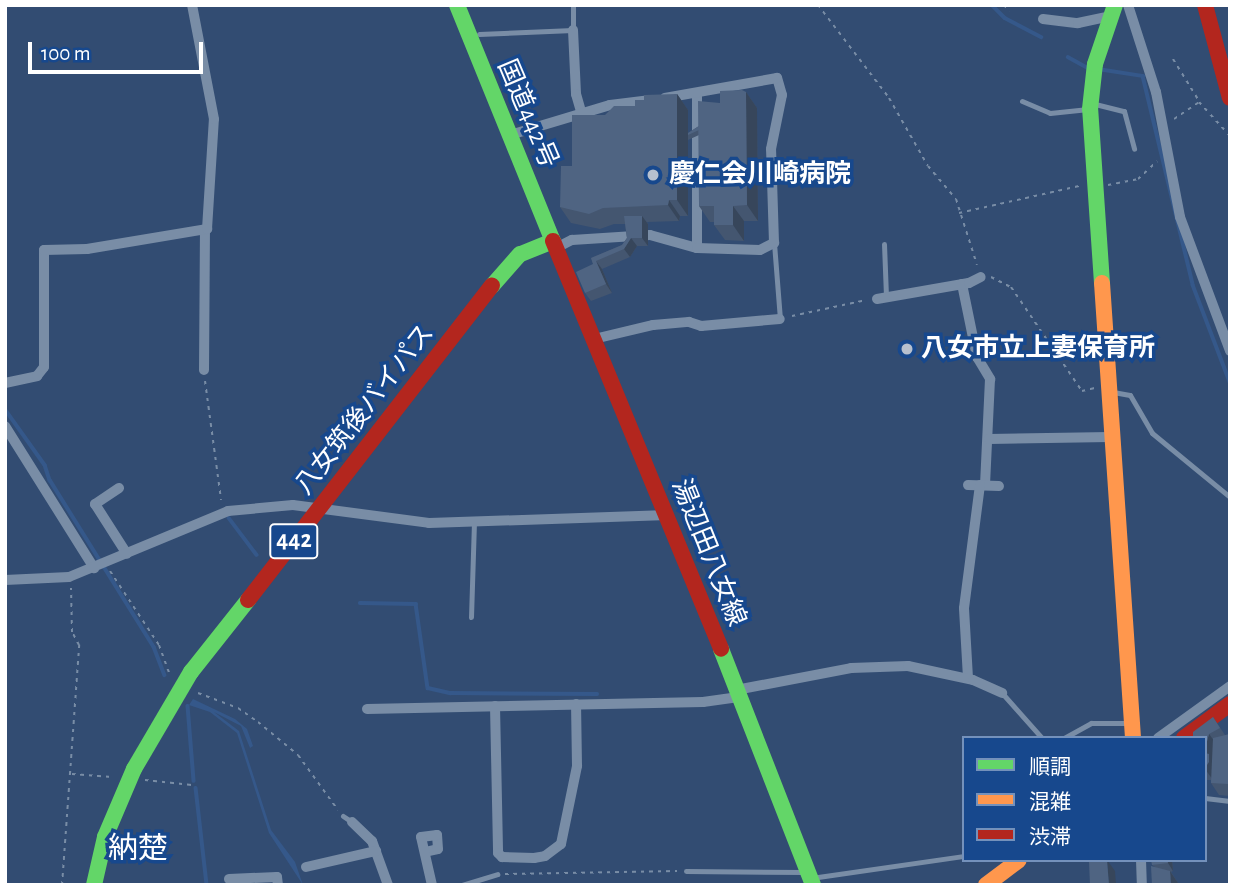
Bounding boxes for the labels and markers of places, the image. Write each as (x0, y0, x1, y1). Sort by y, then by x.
place label: 慶仁会川崎病院 (669, 159, 851, 191)
marker: 慶仁会川崎病院 (643, 165, 663, 185)
place label: 八女市立上妻保育所 (921, 333, 1155, 365)
marker: 八女市立上妻保育所 (899, 341, 915, 357)

